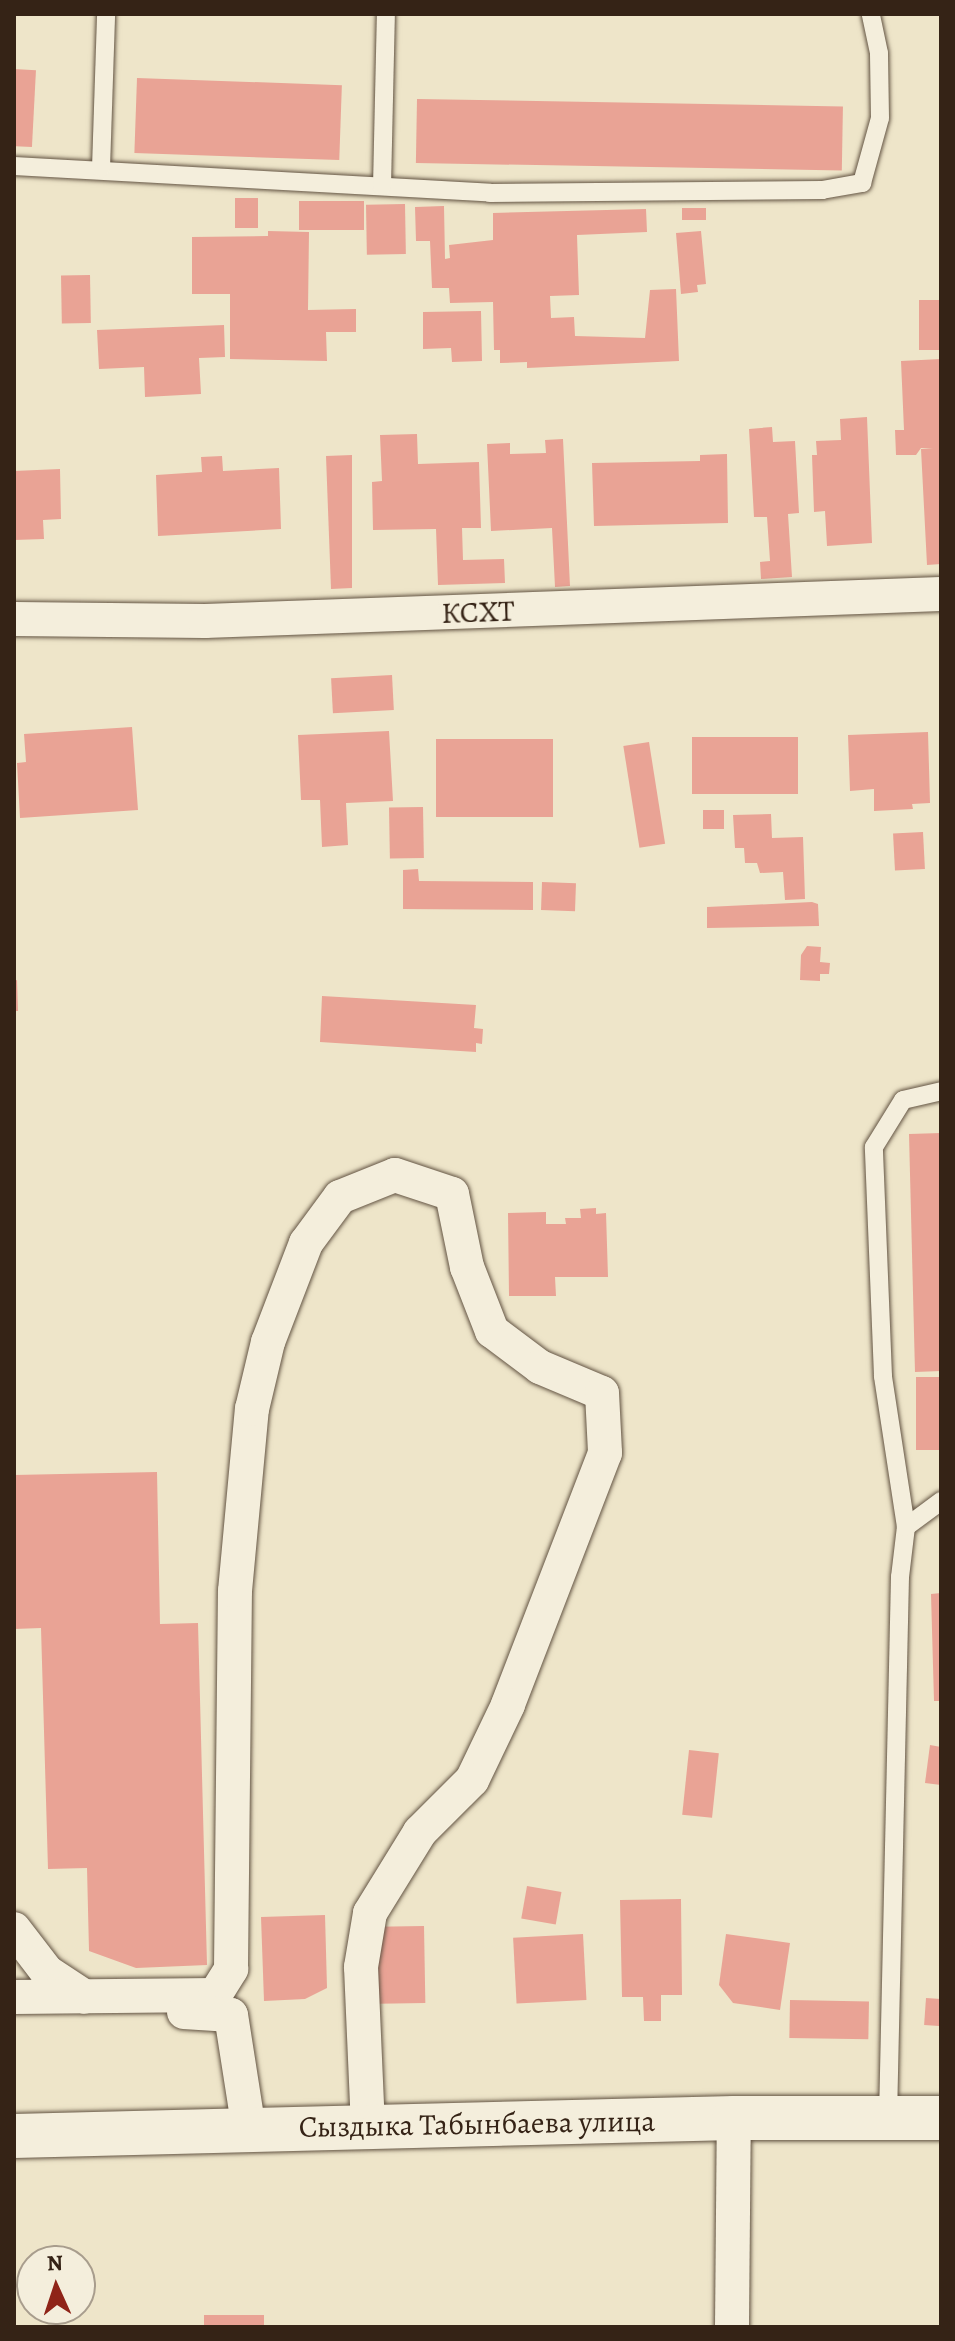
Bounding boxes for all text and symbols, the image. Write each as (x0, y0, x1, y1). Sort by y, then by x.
street label: КСХТ (441, 593, 515, 631)
street label: Сыздыка Табынбаева улица (299, 2103, 655, 2145)
north arrow (16, 2245, 96, 2325)
text: N (46, 2248, 64, 2278)

